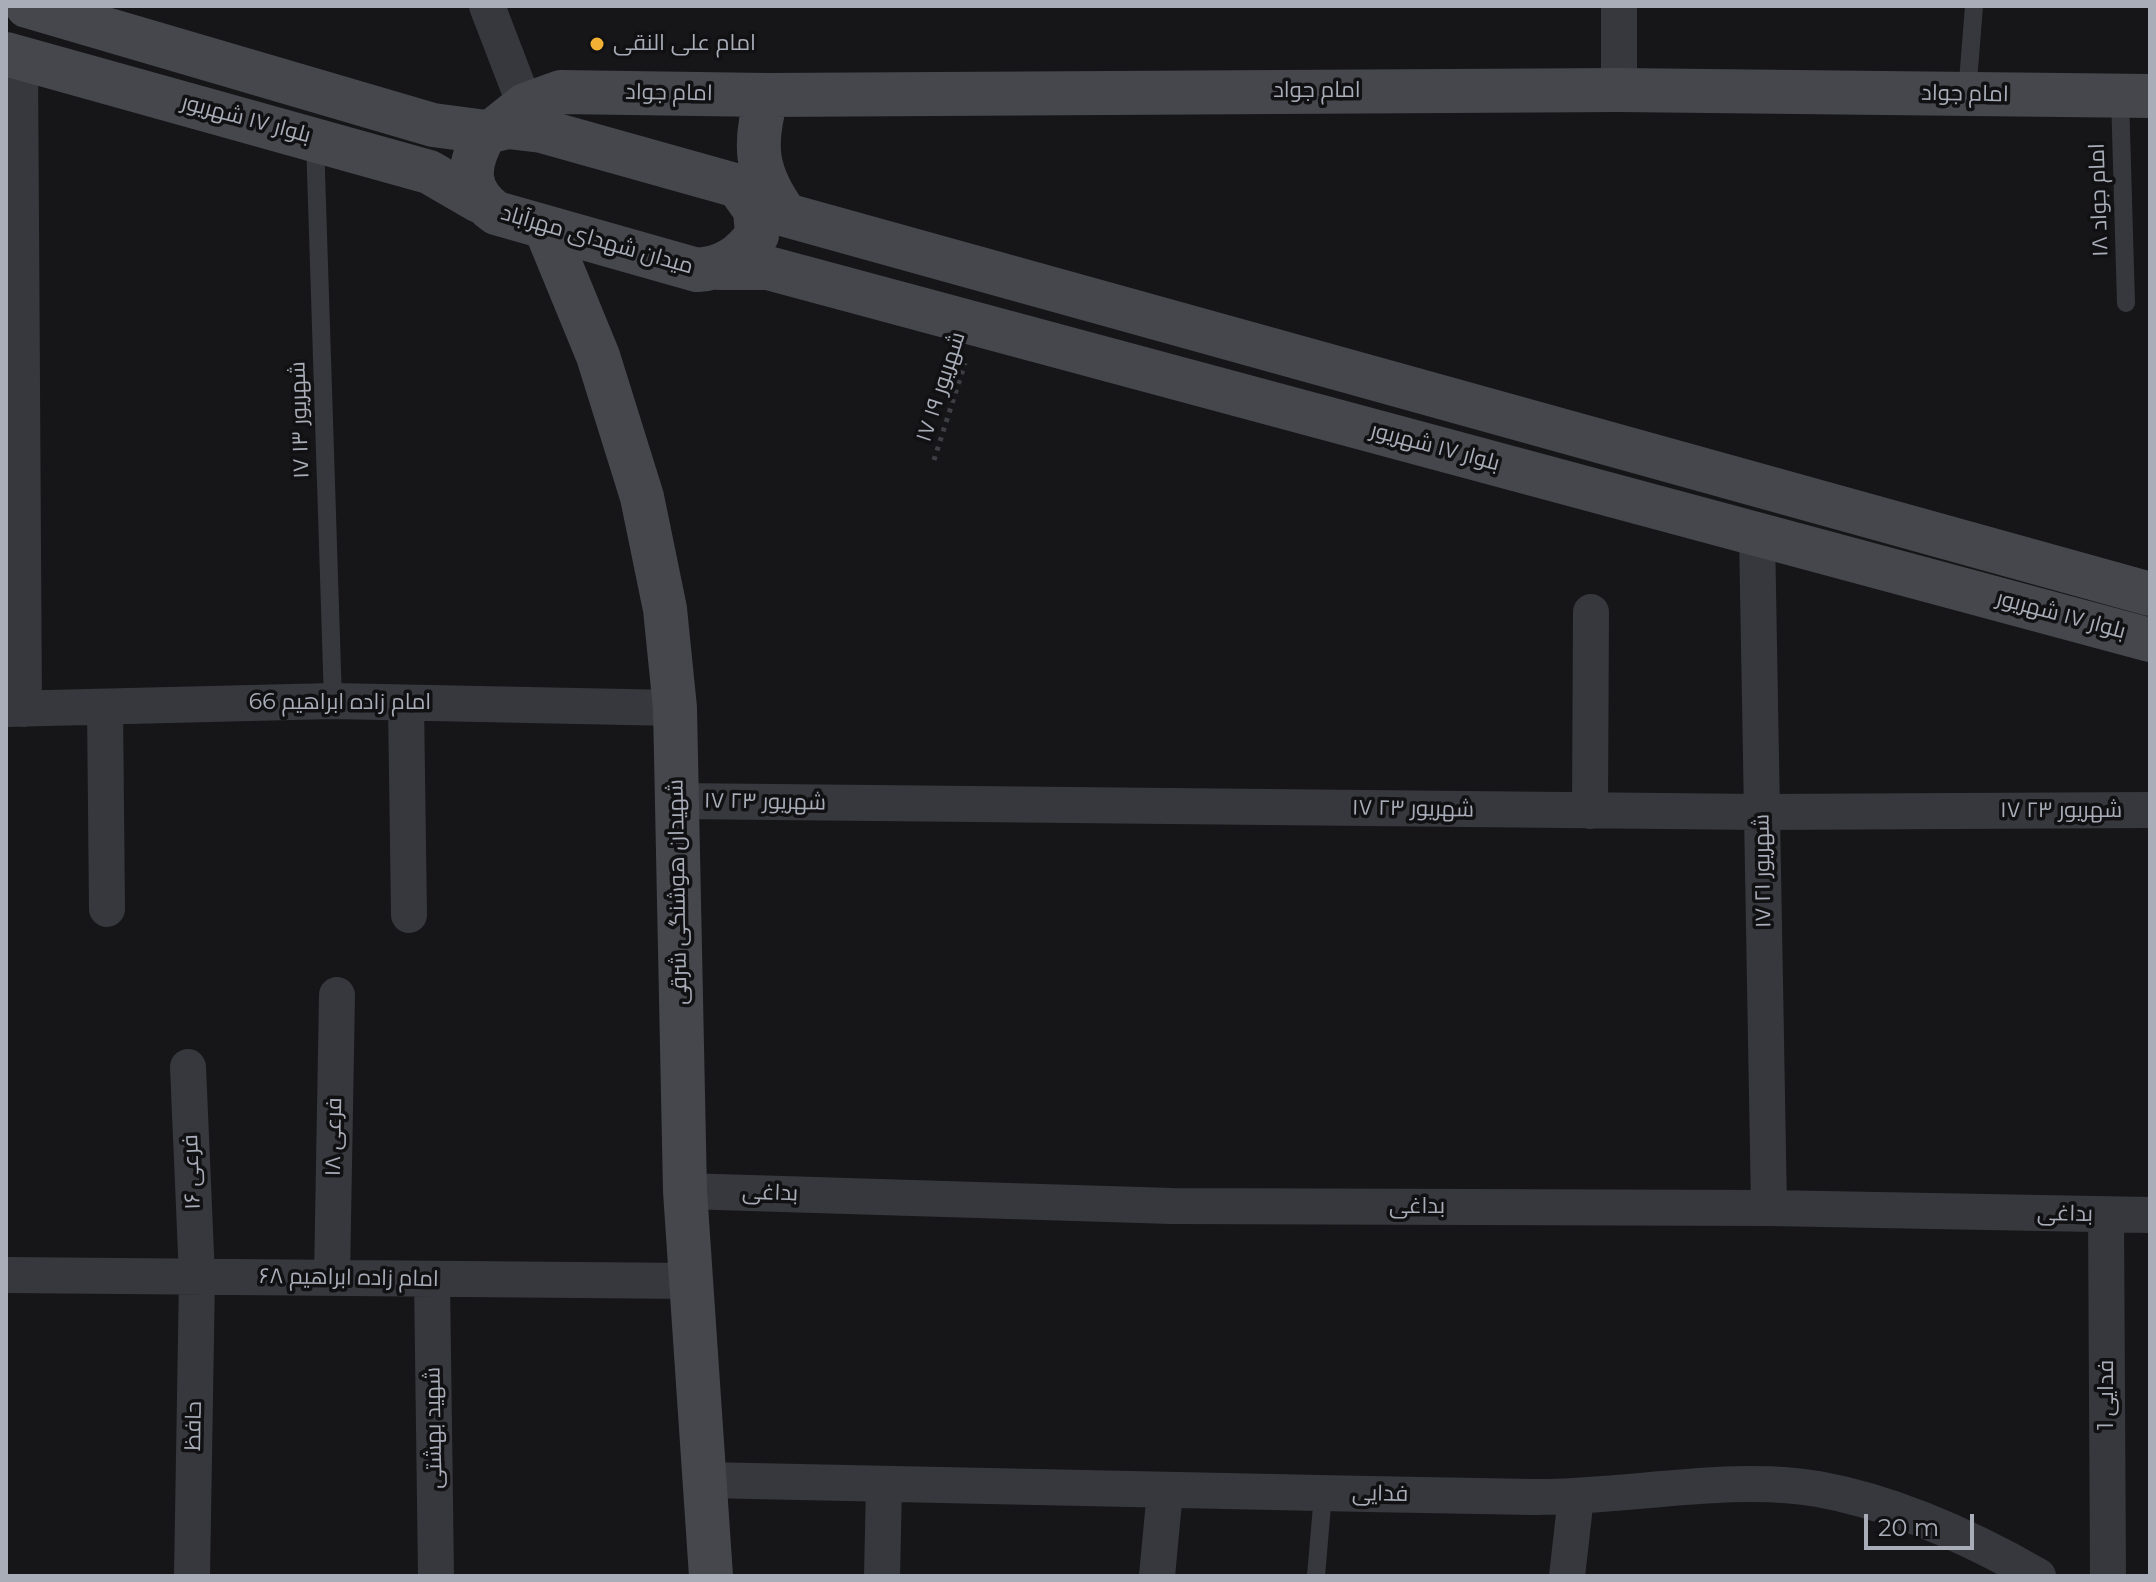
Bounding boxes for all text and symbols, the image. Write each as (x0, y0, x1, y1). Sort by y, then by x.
place label: امام علی النقی (613, 31, 756, 57)
marker: امام علی النقی (588, 35, 606, 53)
street label: امام جواد (1273, 78, 1361, 104)
street label: امام جواد (625, 79, 713, 107)
street label: امام جواد (1921, 80, 2009, 108)
street label: بلوار ۱۷ شهریور (178, 89, 314, 149)
street label: امام جواد ۱۸ (2084, 143, 2114, 257)
street label: میدان شهدای مهرآباد (498, 200, 696, 280)
street label: ۱۷ شهریور ۱۹ (911, 329, 971, 445)
street label: ۱۷ شهریور ۱۳ (285, 361, 315, 479)
street label: بلوار ۱۷ شهریور (1367, 417, 1503, 477)
street label: بلوار ۱۷ شهریور (1993, 585, 2129, 645)
street label: امام زاده ابراهیم 66 (249, 690, 431, 716)
street label: شهیدان هوشنگی شرقی (663, 779, 693, 1005)
street label: ۱۷ شهریور ۲۳ (704, 788, 826, 816)
street label: ۱۷ شهریور ۲۳ (1352, 795, 1474, 823)
street label: ۱۷ شهریور ۲۳ (2000, 798, 2122, 824)
street label: ۱۷ شهریور ۲۱ (1749, 814, 1777, 928)
street label: فرعی ۱۸ (320, 1097, 348, 1177)
street label: فرعی ۱۶ (177, 1134, 207, 1210)
street label: بداغی (742, 1179, 798, 1207)
street label: بداغی (1389, 1194, 1445, 1220)
street label: بداغی (2037, 1200, 2093, 1228)
street label: امام زاده ابراهیم ۶۸ (259, 1263, 439, 1293)
street label: فدایی 1 (2094, 1360, 2120, 1430)
street label: شهید بهشتی (420, 1367, 448, 1489)
street label: حافظ (180, 1401, 208, 1451)
street label: فدایی (1352, 1480, 1408, 1508)
scale bar (1868, 1498, 1978, 1548)
text: 20 m (1878, 1513, 1939, 1542)

